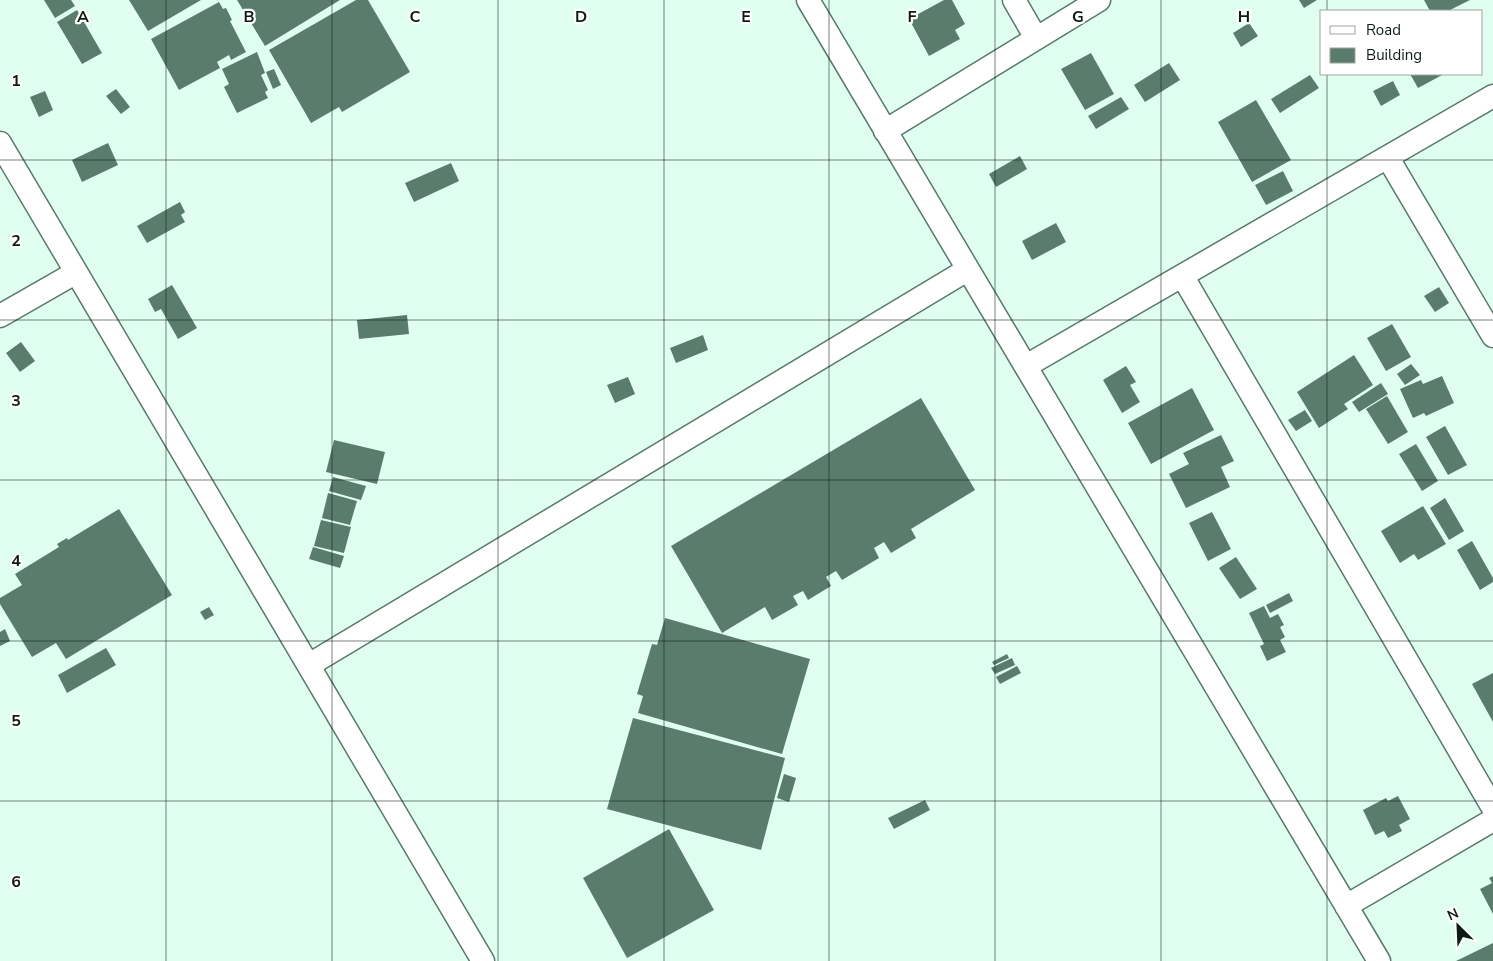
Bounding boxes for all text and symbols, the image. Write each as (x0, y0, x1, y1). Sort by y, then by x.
text: A (77, 6, 89, 28)
text: B (243, 6, 255, 28)
text: C (410, 6, 421, 28)
text: D (575, 6, 587, 28)
text: E (741, 6, 751, 28)
text: F (908, 6, 917, 28)
text: G (1072, 6, 1084, 28)
text: H (1238, 6, 1250, 28)
legend (1320, 10, 1483, 75)
text: Road (1366, 20, 1401, 40)
text: Building (1366, 45, 1422, 65)
text: 1 (11, 70, 21, 92)
text: 2 (11, 230, 21, 252)
text: 3 (11, 390, 21, 412)
text: 4 (11, 550, 21, 572)
text: 5 (11, 710, 21, 732)
text: 6 (11, 871, 21, 893)
north arrow (1433, 901, 1483, 951)
text: N (1444, 904, 1462, 925)

